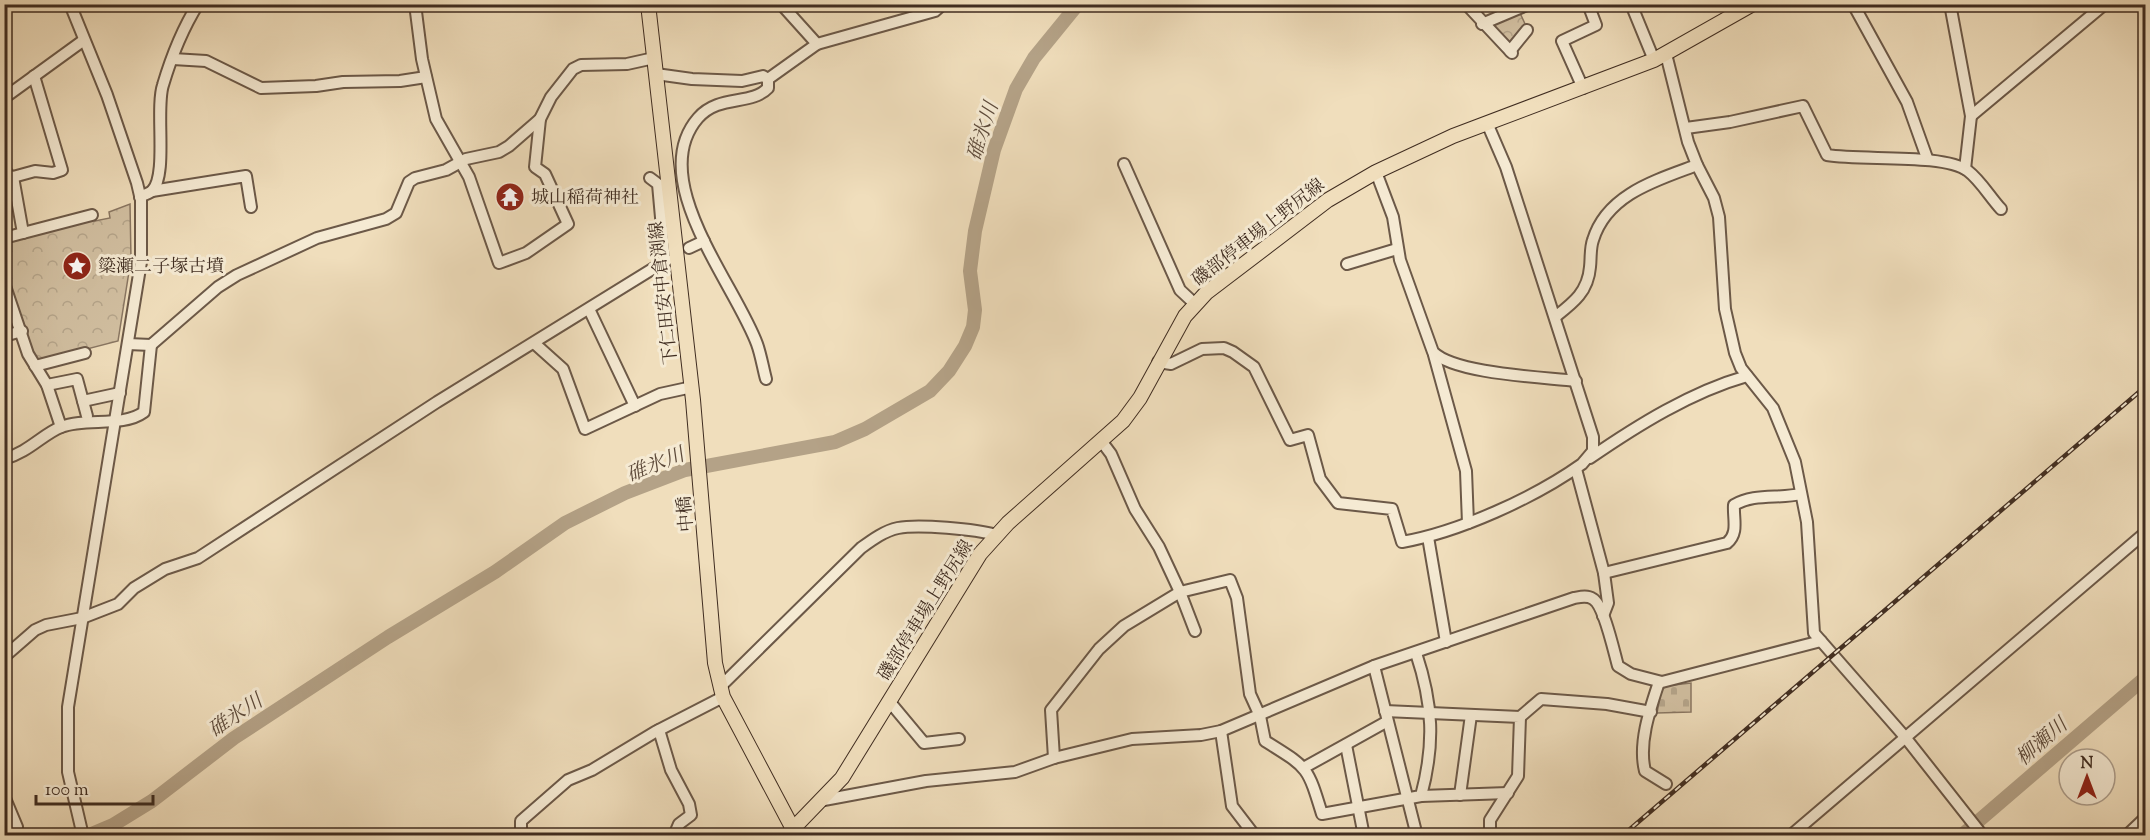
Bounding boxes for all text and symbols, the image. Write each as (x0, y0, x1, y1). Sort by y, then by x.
water label: 碓氷川 (961, 97, 1008, 165)
street label: 磯部停車場上野尻線 (1187, 173, 1331, 294)
temple icon: 城山稲荷神社 (494, 181, 526, 213)
place label: 城山稲荷神社 (531, 186, 639, 212)
street label: 下仁田安中倉渕線 (645, 220, 685, 366)
place icon: 簗瀬二子塚古墳 (61, 250, 93, 282)
place label: 簗瀬二子塚古墳 (98, 255, 224, 281)
water label: 碓氷川 (623, 441, 691, 491)
street label: 中橋 (672, 495, 702, 533)
street label: 磯部停車場上野尻線 (873, 535, 981, 687)
water label: 碓氷川 (203, 687, 271, 746)
water label: 柳瀬川 (2010, 711, 2076, 774)
north arrow (2057, 747, 2117, 807)
text: N (2081, 753, 2094, 776)
scale bar (36, 768, 153, 806)
text: 100 m (45, 778, 89, 804)

